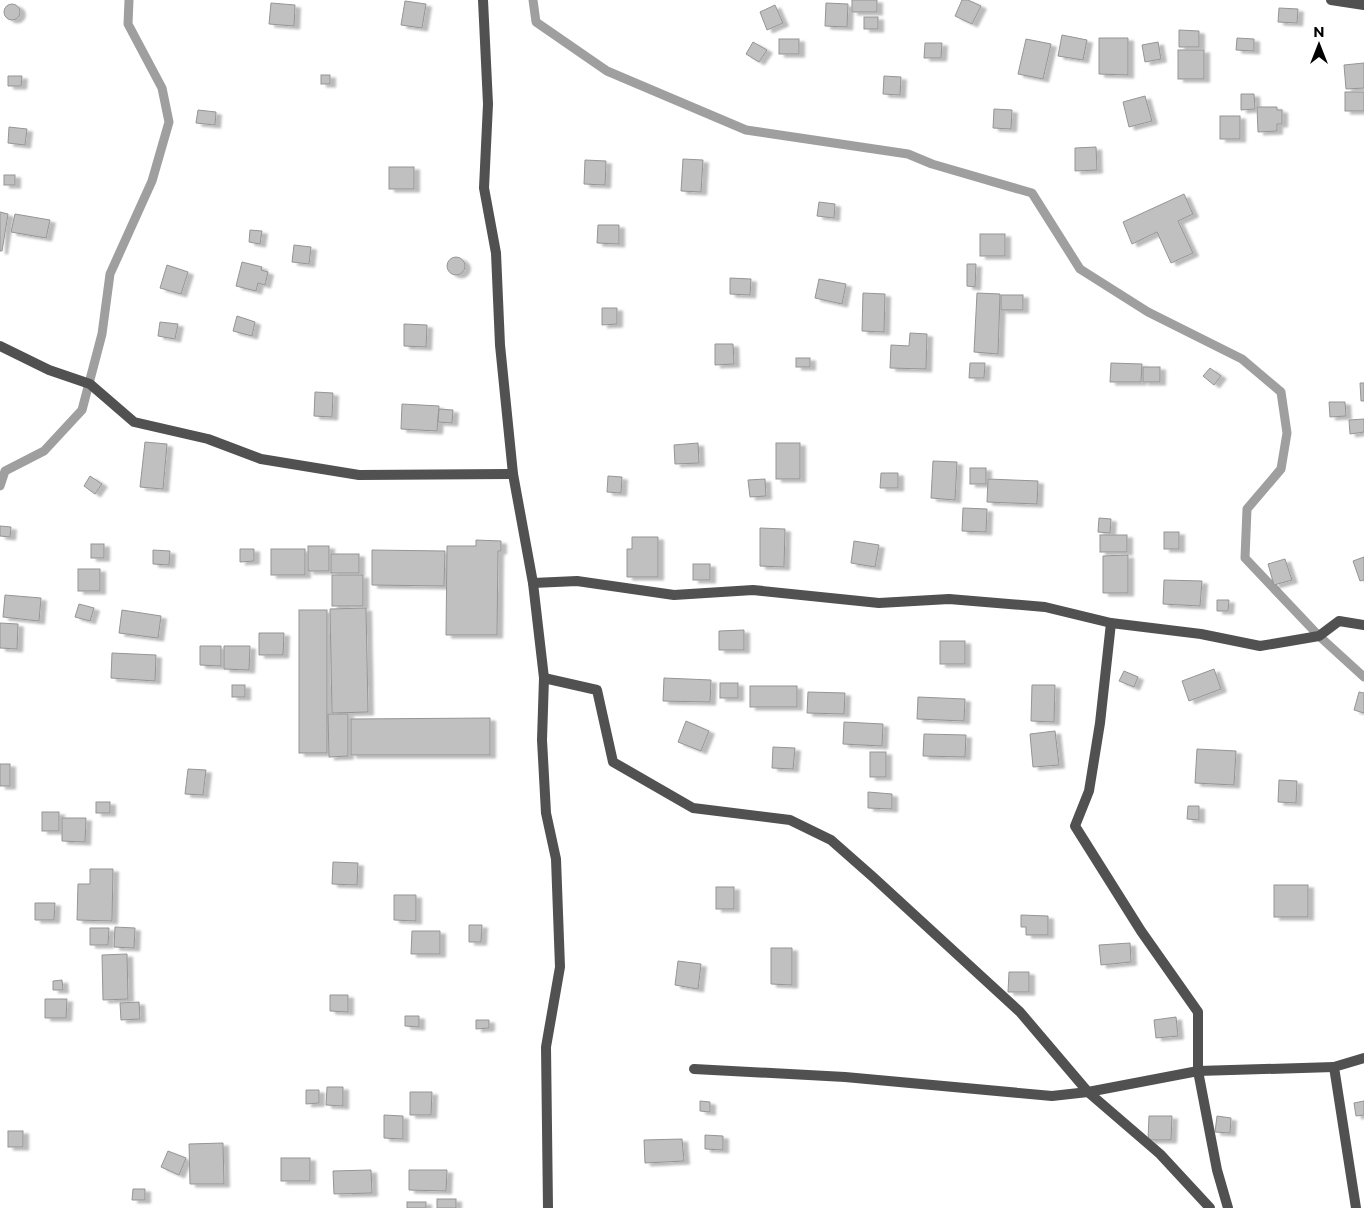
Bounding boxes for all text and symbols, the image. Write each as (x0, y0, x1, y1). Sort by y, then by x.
north arrow (1294, 20, 1344, 70)
text: N (1313, 23, 1325, 41)

